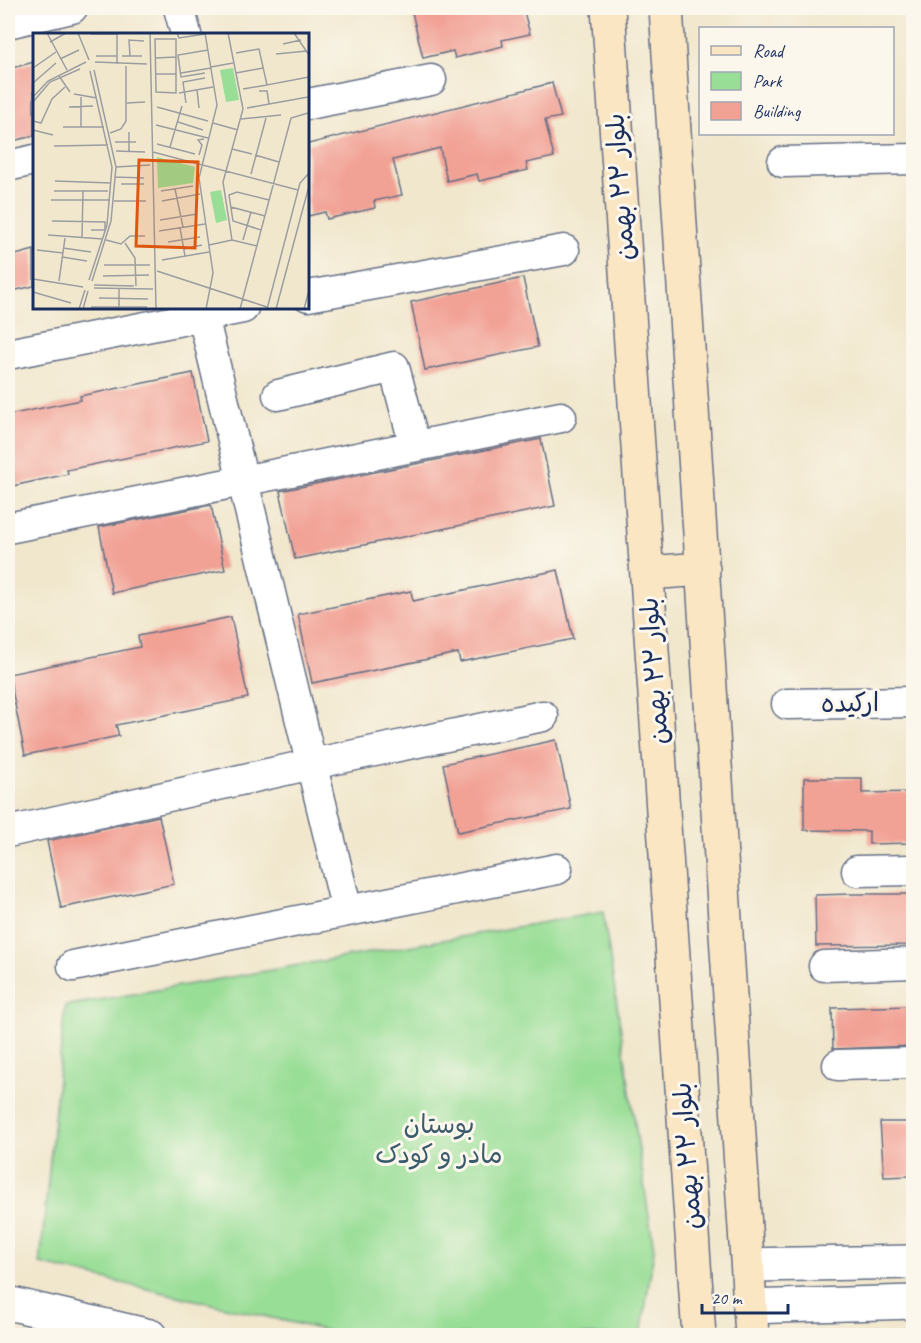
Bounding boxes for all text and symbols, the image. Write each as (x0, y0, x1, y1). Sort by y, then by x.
legend (699, 27, 894, 135)
inset map (33, 33, 309, 309)
text: Road (753, 40, 786, 62)
text: Park (753, 70, 783, 92)
text: Building (753, 100, 802, 122)
street label: بلوار ۲۲ بهمن (598, 112, 642, 262)
street label: بلوار ۲۲ بهمن (632, 596, 676, 746)
street label: ارکیده (821, 686, 879, 720)
street label: بلوار ۲۲ بهمن (665, 1081, 709, 1231)
park label: بوستان مادر و کودک (375, 1108, 503, 1171)
scale bar (702, 1277, 788, 1315)
text: 20 m (711, 1287, 744, 1309)

